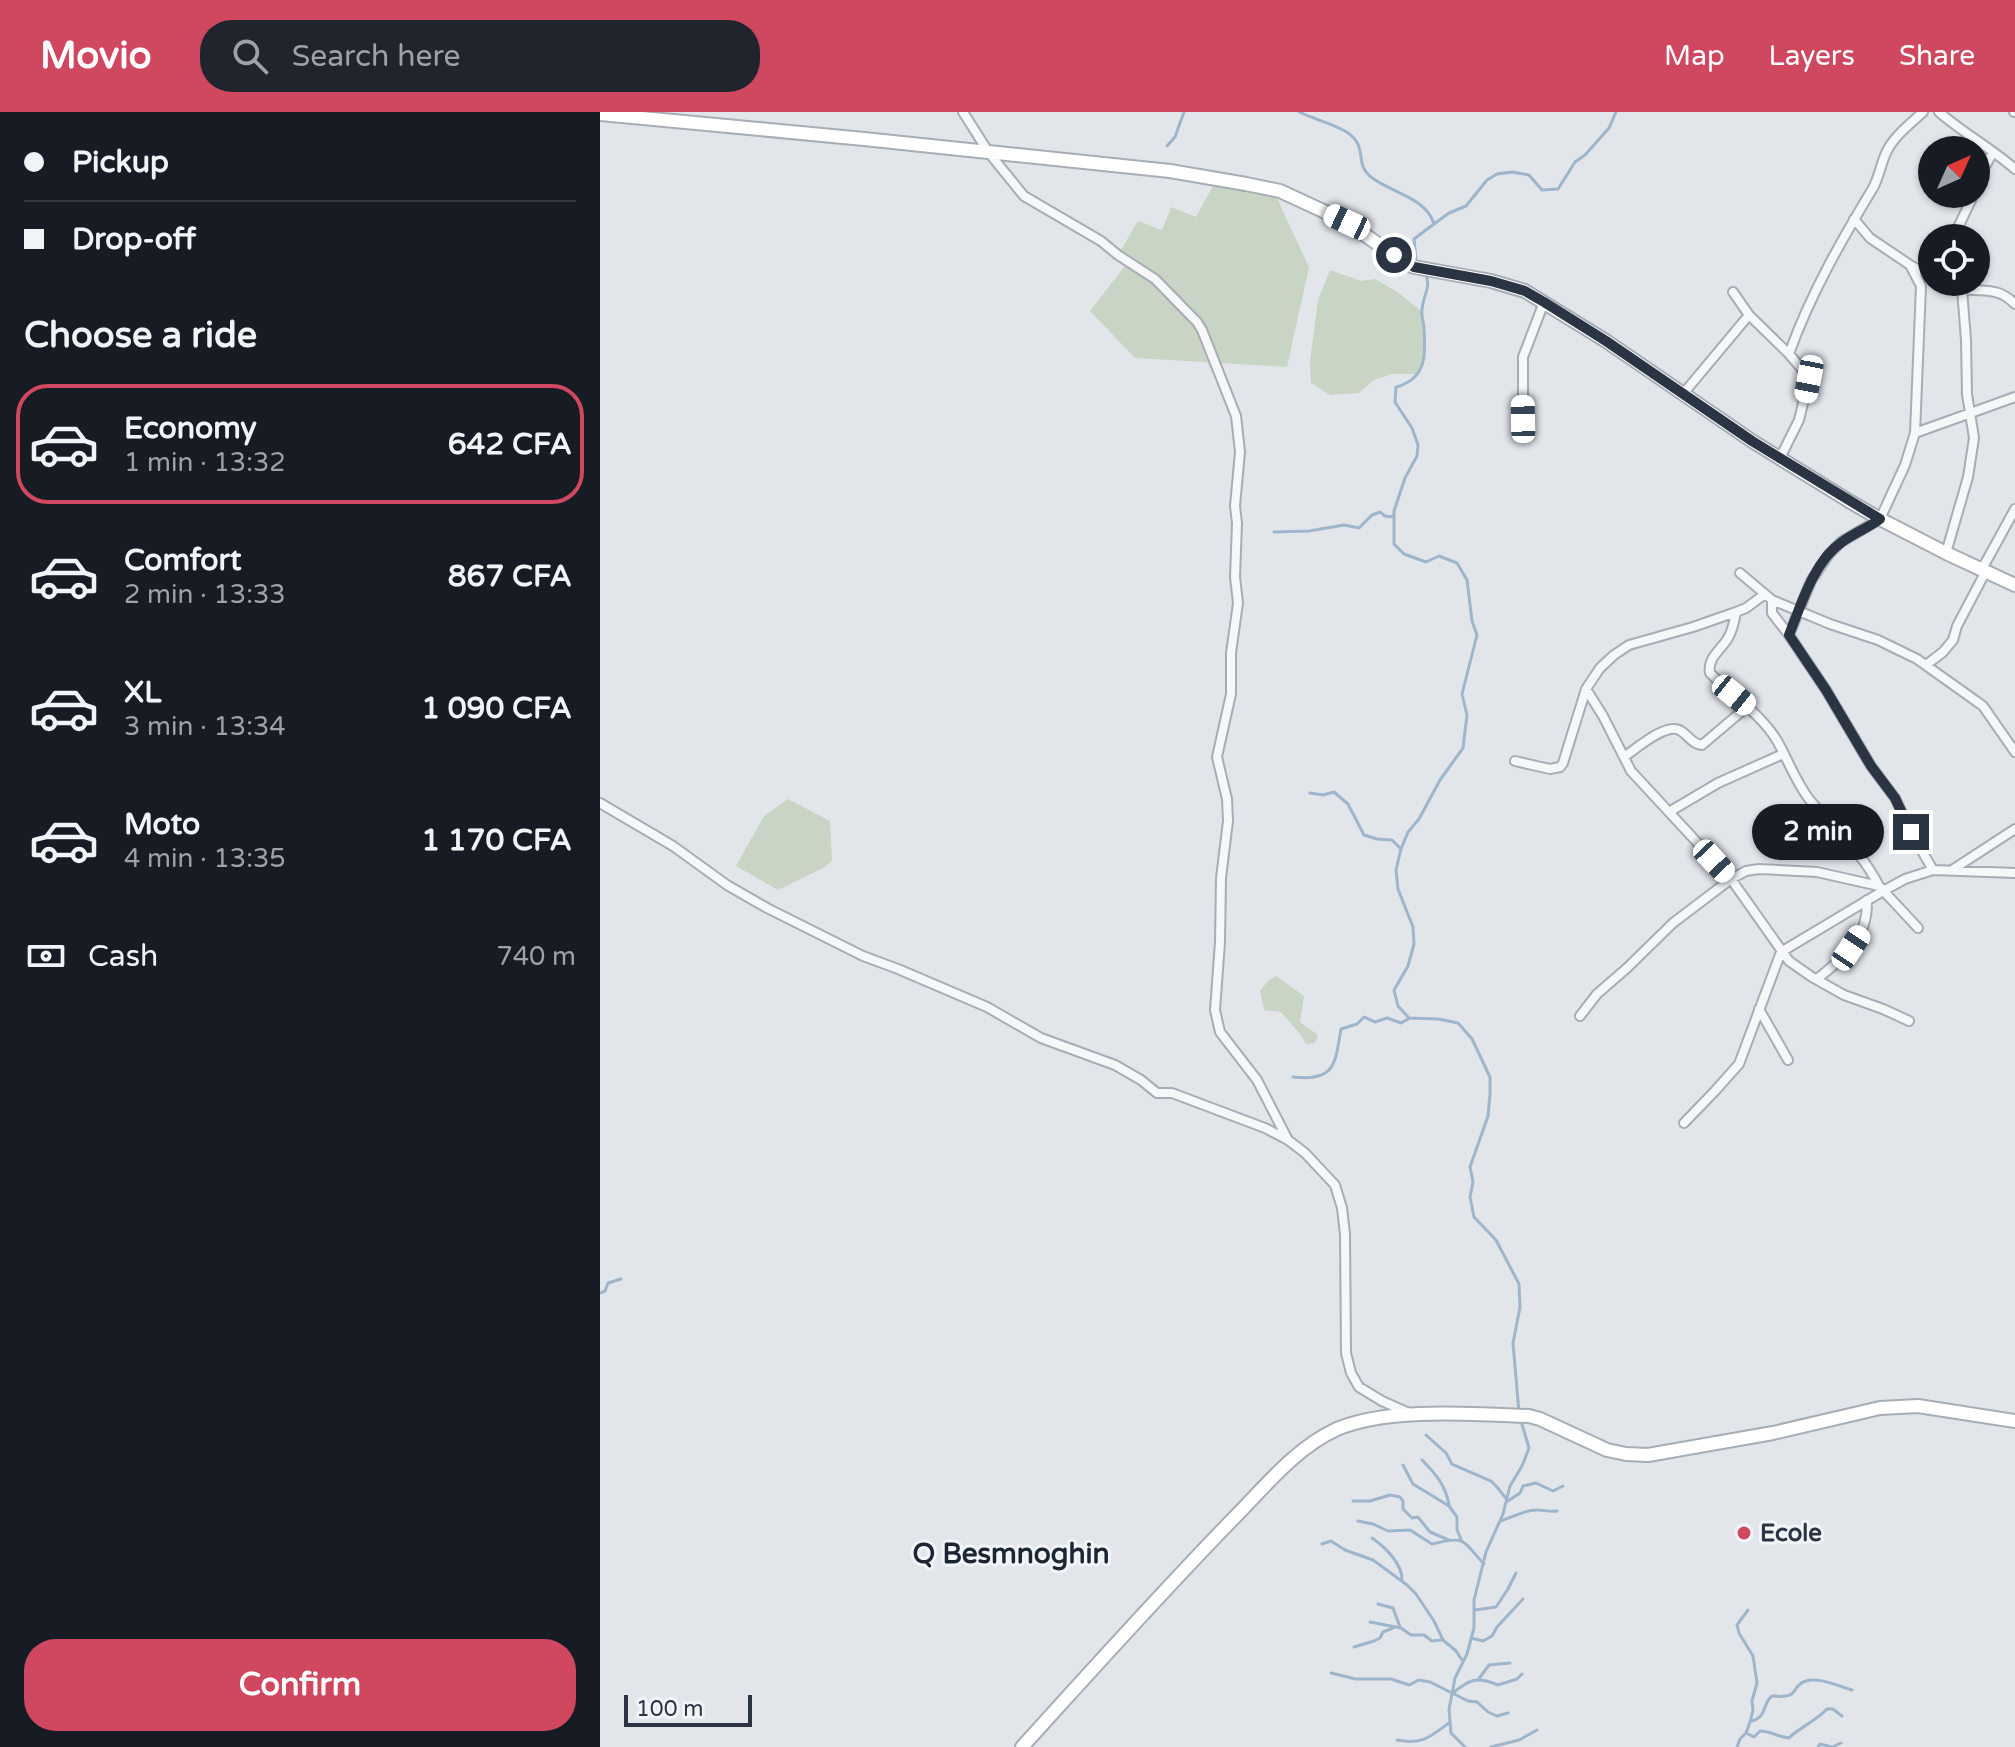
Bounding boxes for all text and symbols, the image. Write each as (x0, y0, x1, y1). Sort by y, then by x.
search box (200, 20, 760, 92)
text: Movio (40, 33, 152, 79)
icon: search (228, 34, 272, 78)
text: Search here (292, 38, 460, 75)
text: Map (1664, 39, 1725, 73)
text: Layers (1769, 39, 1855, 73)
text: Share (1899, 39, 1975, 73)
north arrow (1918, 136, 1990, 208)
map controls (1918, 136, 1990, 296)
text: Pickup (72, 144, 169, 181)
car (1320, 201, 1374, 243)
text: Drop-off (72, 221, 196, 258)
button: locate (1918, 224, 1990, 296)
route start (1376, 237, 1412, 273)
text: Choose a ride (24, 314, 257, 357)
car (1793, 353, 1825, 405)
car (1511, 395, 1535, 443)
icon: car (28, 408, 100, 480)
text: Economy (124, 410, 257, 447)
text: 642 CFA (448, 426, 572, 463)
text: 1 min · 13:32 (124, 447, 286, 478)
icon: car (28, 540, 100, 612)
text: Comfort (124, 542, 242, 579)
text: 867 CFA (448, 558, 572, 595)
text: 2 min · 13:33 (124, 579, 286, 610)
car (1708, 671, 1760, 719)
icon: car (28, 672, 100, 744)
text: XL (124, 674, 161, 711)
text: 1 090 CFA (421, 690, 572, 727)
text: 3 min · 13:34 (124, 711, 286, 742)
icon: car (28, 804, 100, 876)
callout: 2 min (1751, 804, 1883, 860)
text: Moto (124, 806, 200, 843)
route end (1893, 814, 1929, 850)
text: 2 min (1783, 816, 1853, 847)
text: 1 170 CFA (421, 822, 572, 859)
car (1689, 835, 1739, 887)
text: 4 min · 13:35 (124, 843, 286, 874)
car (1828, 921, 1874, 975)
icon: cash (24, 934, 68, 978)
text: Cash (88, 938, 158, 975)
text: 740 m (496, 941, 576, 972)
place label: Ecole (1760, 1519, 1822, 1548)
marker: Ecole (1735, 1524, 1753, 1542)
district label: Q Besmnoghin (912, 1537, 1110, 1571)
button: Confirm (24, 1639, 576, 1731)
scale bar (624, 1691, 752, 1727)
text: 100 m (636, 1696, 703, 1722)

